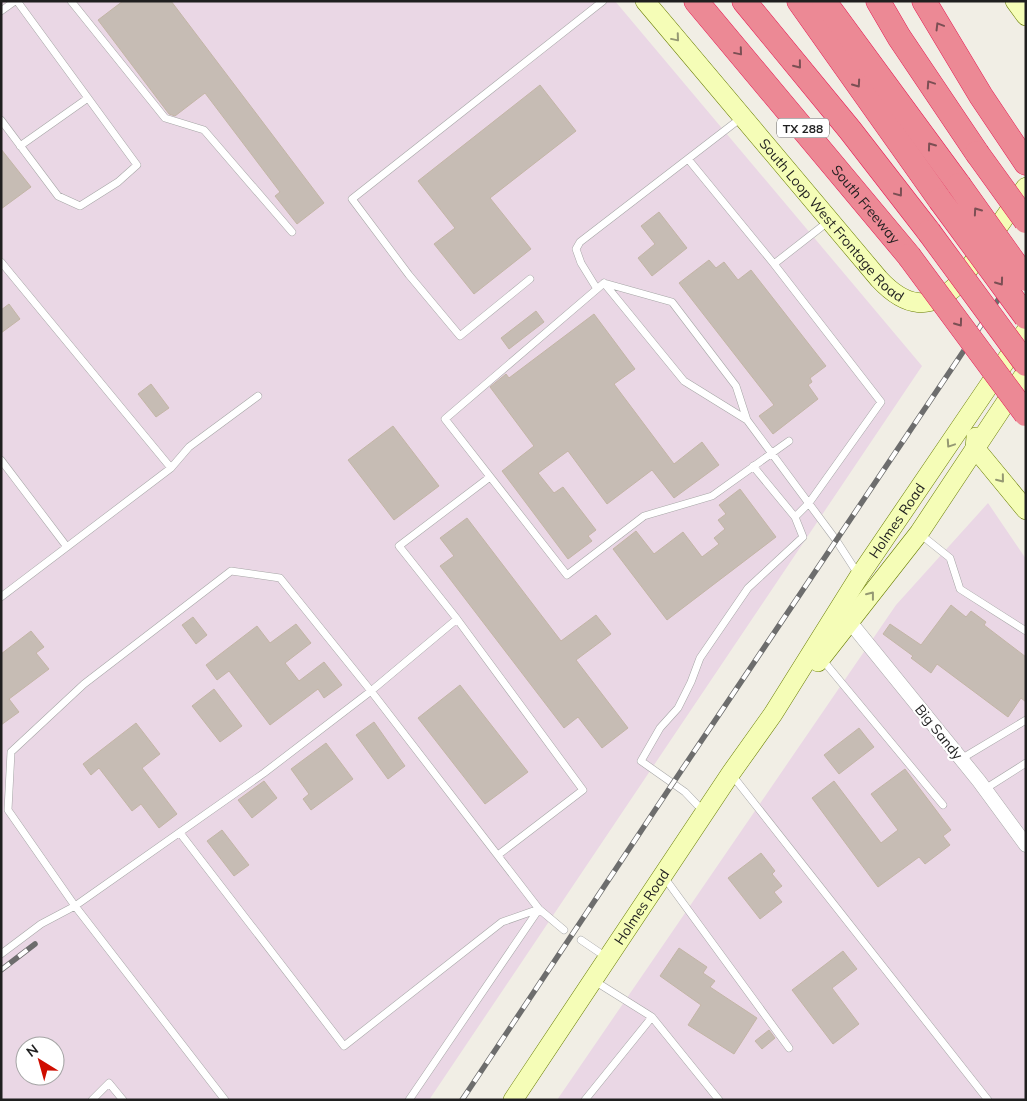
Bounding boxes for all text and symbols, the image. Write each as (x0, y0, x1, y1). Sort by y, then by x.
one-way arrow (936, 23, 946, 32)
one-way arrow (671, 33, 680, 42)
one-way arrow (734, 46, 743, 55)
one-way arrow (793, 59, 801, 68)
one-way arrow (851, 78, 860, 88)
one-way arrow (927, 80, 937, 89)
road number: TX 288 (777, 119, 829, 138)
street label: South Loop West Frontage Road (756, 135, 907, 306)
one-way arrow (928, 142, 937, 152)
street label: South Freeway (828, 161, 904, 248)
one-way arrow (893, 187, 901, 196)
one-way arrow (974, 207, 983, 217)
one-way arrow (994, 276, 1003, 286)
one-way arrow (952, 318, 962, 327)
one-way arrow (946, 439, 956, 448)
one-way arrow (995, 473, 1003, 482)
street label: Holmes Road (865, 480, 929, 562)
one-way arrow (865, 592, 873, 601)
street label: Big Sandy (911, 701, 967, 764)
street label: Holmes Road (610, 866, 673, 948)
north arrow (15, 1036, 65, 1086)
text: N (23, 1040, 42, 1061)

